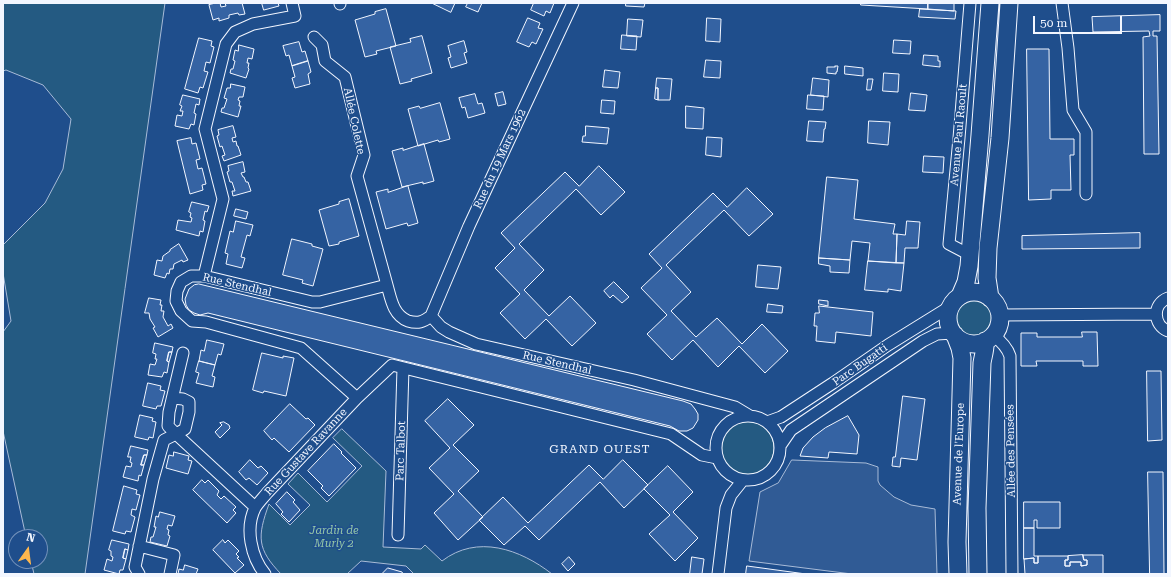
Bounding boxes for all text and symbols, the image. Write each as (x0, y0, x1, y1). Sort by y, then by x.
scale bar (1035, 8, 1124, 34)
text: 50 m (1040, 16, 1067, 30)
street label: Avenue Paul Raoult (948, 83, 970, 187)
street label: Allée Colette (340, 86, 368, 156)
street label: Rue du 19 Mars 1962 (471, 107, 529, 211)
street label: Rue Stendhal (201, 271, 273, 299)
street label: Parc Bugatti (830, 341, 890, 389)
street label: Rue Stendhal (521, 349, 593, 377)
street label: Avenue de l'Europe (951, 403, 967, 505)
street label: Allée des Pensées (1004, 404, 1018, 498)
street label: Rue Gustave Ravanne (262, 406, 350, 498)
street label: Parc Talbot (393, 421, 409, 481)
district label: GRAND OUEST (549, 442, 651, 456)
park label: Jardin de Murly 2 (309, 524, 359, 550)
north arrow (8, 529, 48, 569)
text: N (25, 531, 36, 545)

